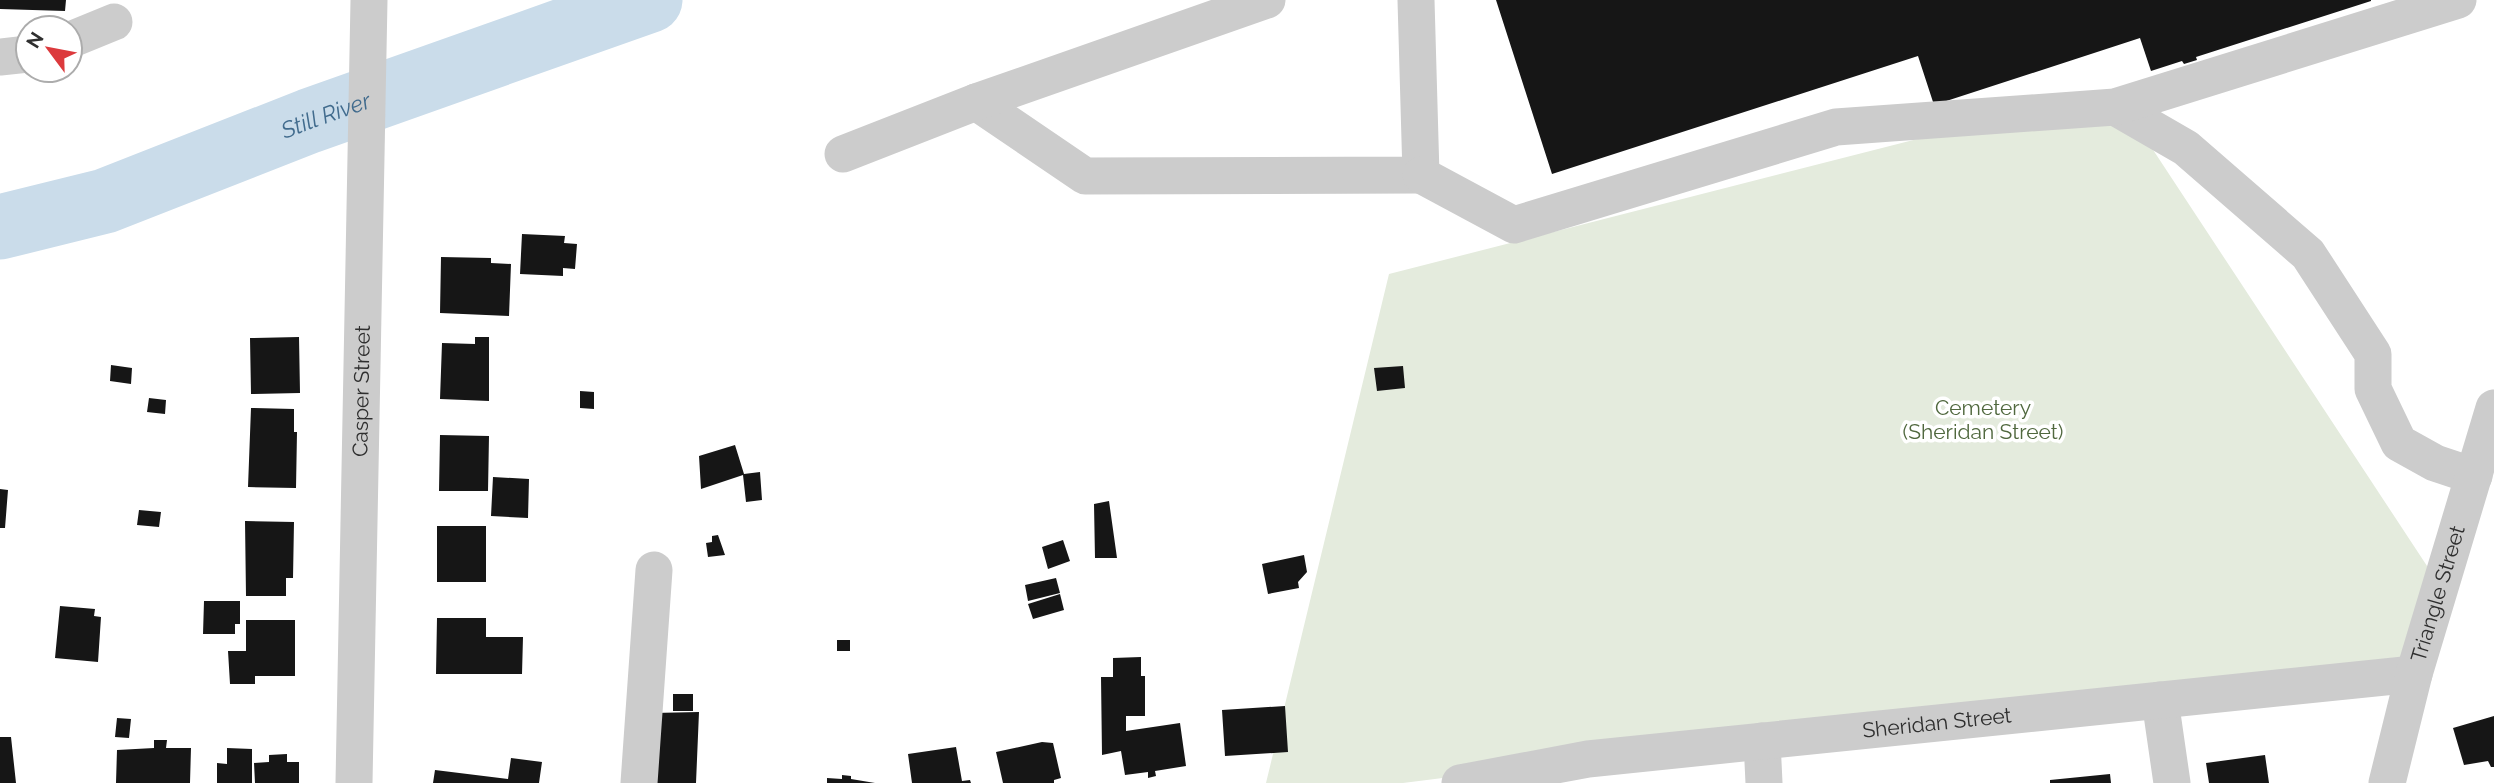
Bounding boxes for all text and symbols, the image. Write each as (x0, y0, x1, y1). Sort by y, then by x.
north arrow (14, 14, 84, 84)
text: N (21, 28, 48, 52)
water label: Still River (276, 86, 375, 144)
street label: Casper Street (347, 325, 375, 457)
park label: Cemetery (Sheridan Street) (1903, 395, 2063, 444)
street label: Triangle Street (2405, 522, 2470, 665)
street label: Sheridan Street (1861, 703, 2013, 743)

